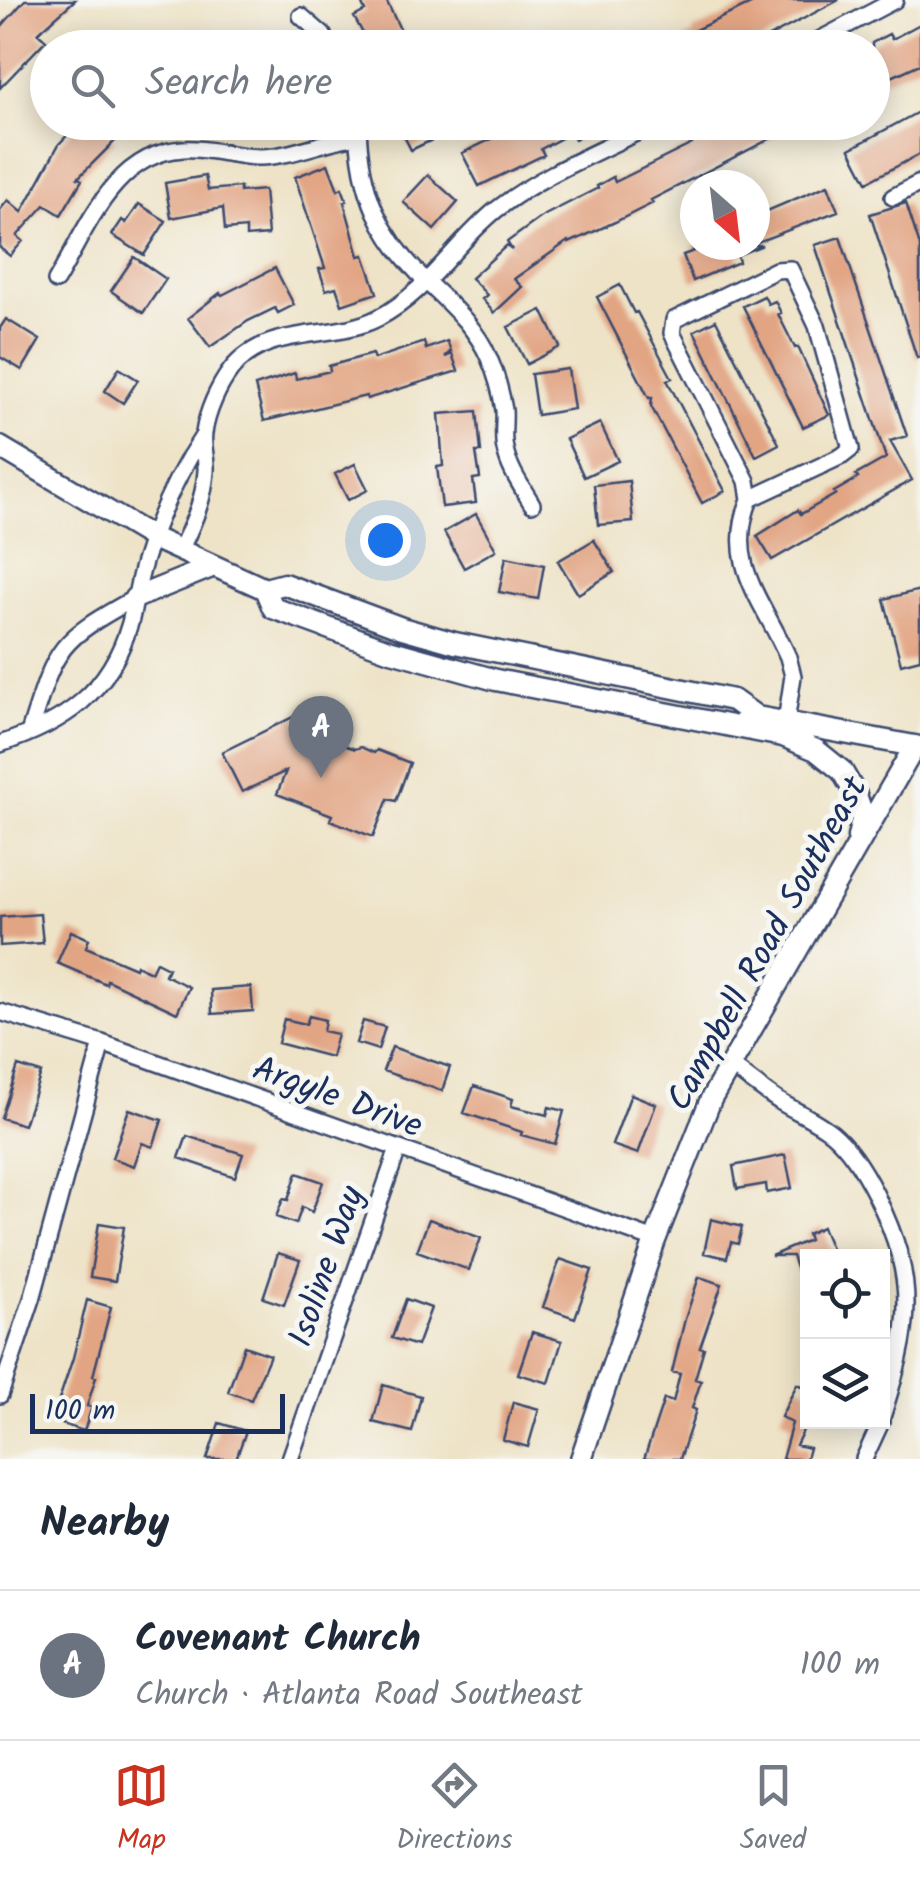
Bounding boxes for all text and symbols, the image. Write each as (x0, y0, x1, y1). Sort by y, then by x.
search box (30, 30, 890, 140)
text: Search here (145, 55, 332, 115)
icon: search (65, 58, 120, 113)
north arrow (680, 170, 770, 260)
your location (360, 515, 411, 566)
pin: A (288, 696, 354, 778)
street label: Campbell Road Southeast (653, 766, 884, 1122)
street label: Argyle Drive (244, 1042, 430, 1156)
street label: Isoline Way (274, 1178, 382, 1355)
map controls (800, 1249, 890, 1429)
button: locate (800, 1249, 890, 1339)
button: layers (800, 1339, 890, 1429)
scale bar (30, 1389, 285, 1434)
text: 100 m (45, 1389, 115, 1434)
text: Nearby (40, 1491, 169, 1558)
text: Covenant Church (135, 1610, 421, 1670)
text: A (62, 1640, 83, 1691)
text: 100 m (800, 1640, 880, 1691)
text: Church · Atlanta Road Southeast (135, 1670, 583, 1721)
tab: Map (114, 1758, 169, 1863)
tab: Directions (396, 1758, 512, 1863)
tab: Saved (740, 1758, 806, 1863)

